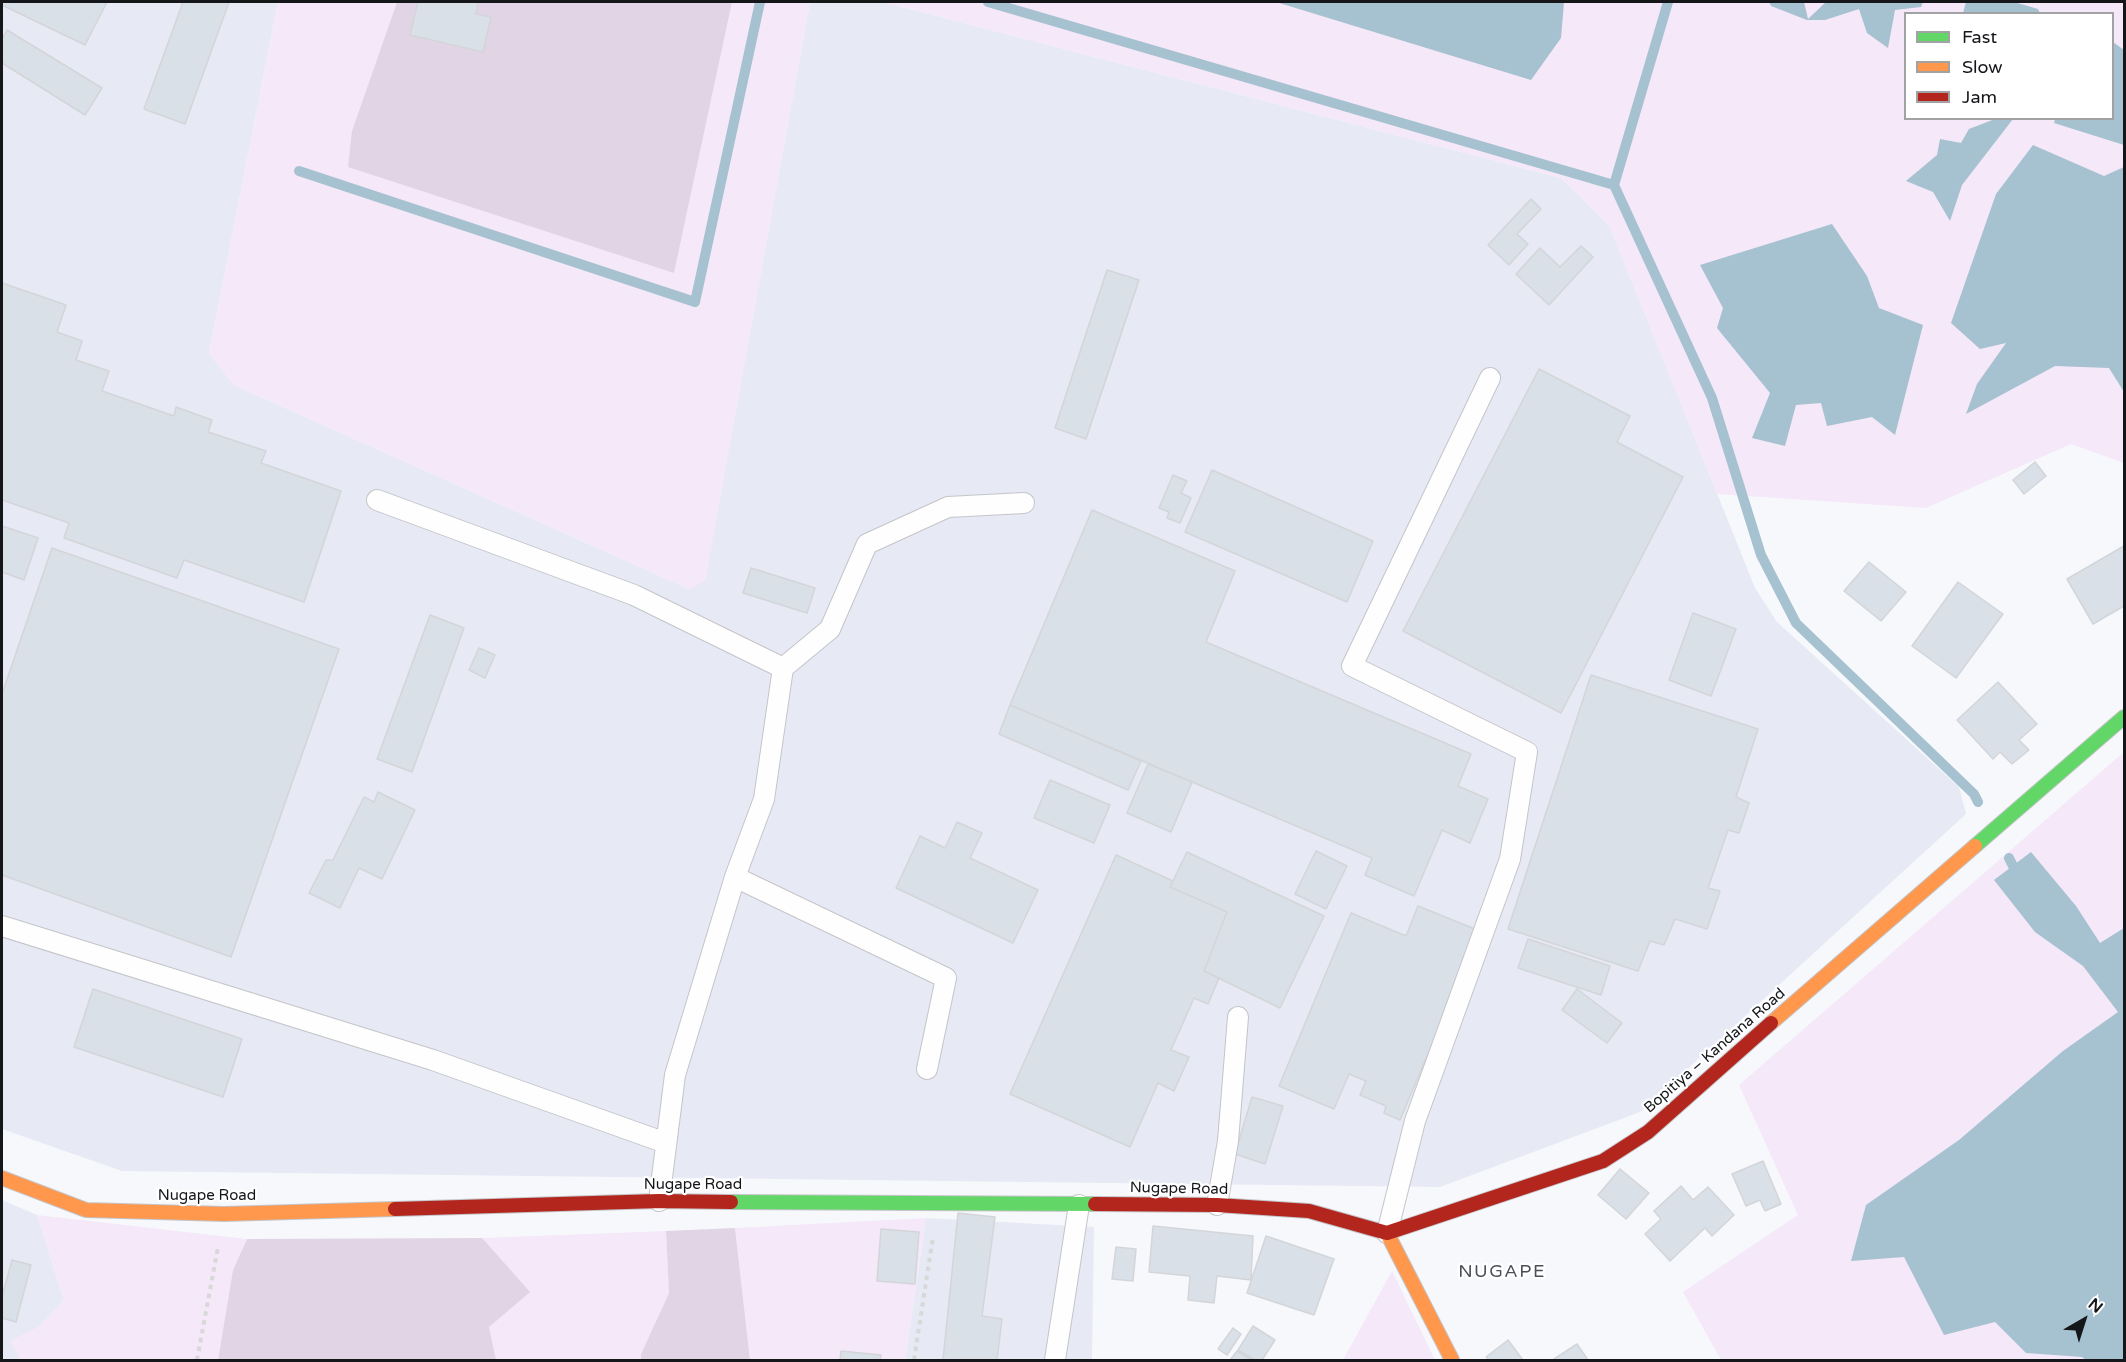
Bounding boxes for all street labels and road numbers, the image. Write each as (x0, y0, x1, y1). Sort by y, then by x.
street label: Bopitiya – Kandana Road (1641, 985, 1789, 1117)
street label: Nugape Road (644, 1176, 742, 1194)
street label: Nugape Road (1130, 1179, 1228, 1199)
street label: Nugape Road (158, 1187, 256, 1205)

